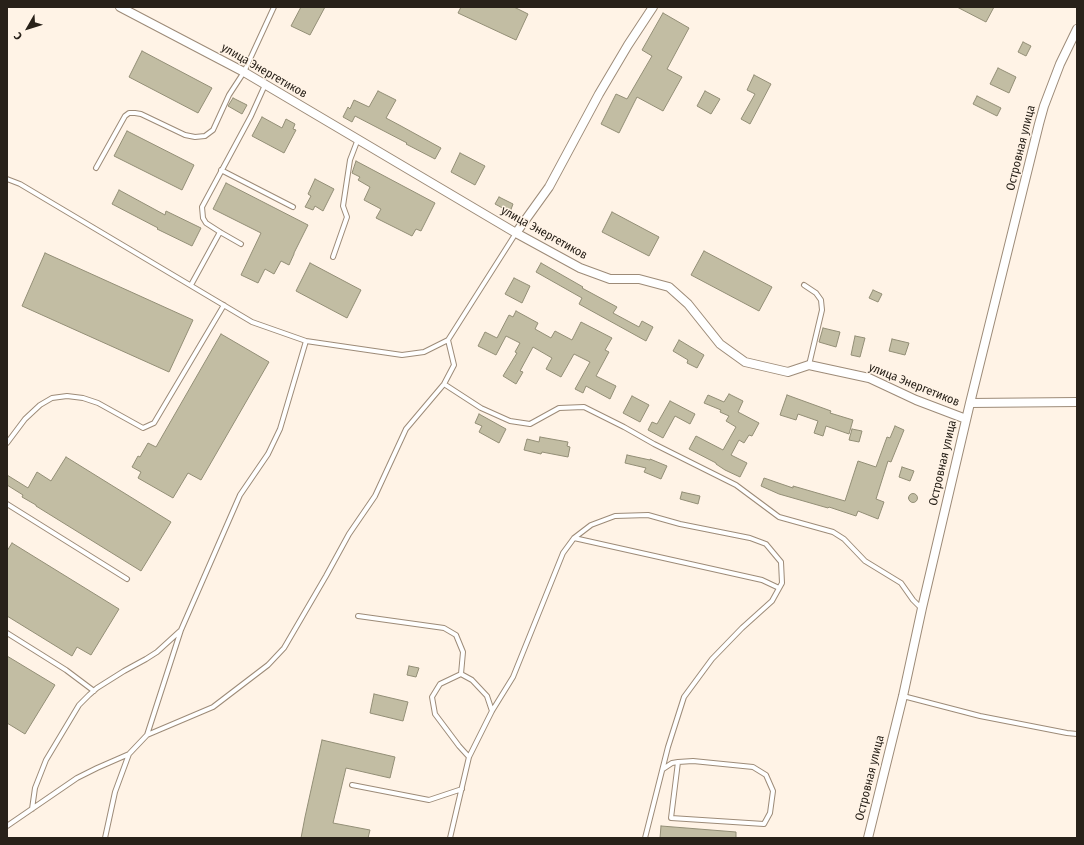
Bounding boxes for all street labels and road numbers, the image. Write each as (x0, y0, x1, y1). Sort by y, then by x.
street label: улица Энергетиков (219, 41, 309, 101)
street label: Островная улица (1003, 104, 1039, 192)
street label: улица Энергетиков (498, 203, 590, 263)
street label: улица Энергетиков (867, 360, 961, 410)
street label: Островная улица (926, 419, 960, 507)
street label: Островная улица (852, 734, 888, 822)

